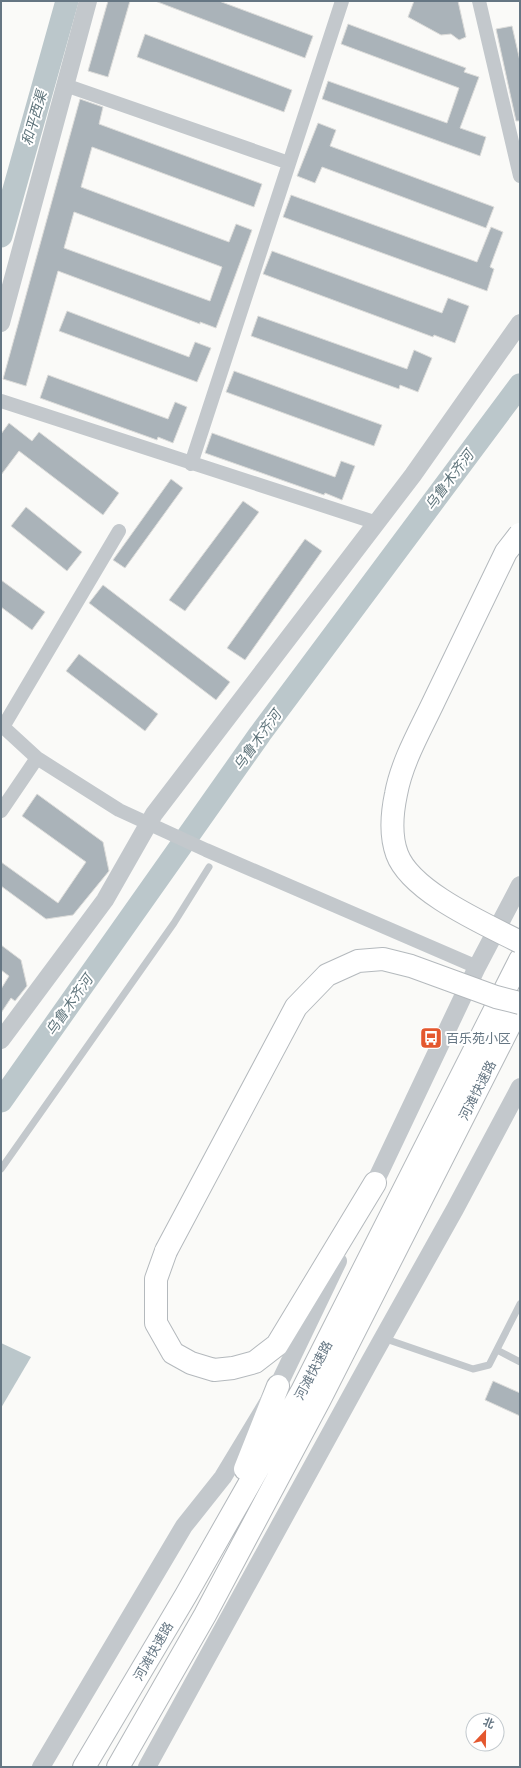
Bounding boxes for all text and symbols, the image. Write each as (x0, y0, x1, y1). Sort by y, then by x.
water label: 和平西渠 (17, 86, 51, 147)
water label: 乌鲁木齐河 (420, 444, 479, 513)
water label: 乌鲁木齐河 (228, 703, 287, 774)
water label: 乌鲁木齐河 (41, 968, 98, 1039)
bus stop icon: 百乐苑小区 (418, 1025, 444, 1051)
place label: 百乐苑小区 (446, 1029, 511, 1047)
street label: 河滩快速路 (454, 1057, 500, 1123)
street label: 河滩快速路 (290, 1337, 336, 1403)
street label: 河滩快速路 (129, 1618, 177, 1684)
north arrow (465, 1712, 505, 1752)
text: 北 (481, 1713, 497, 1731)

